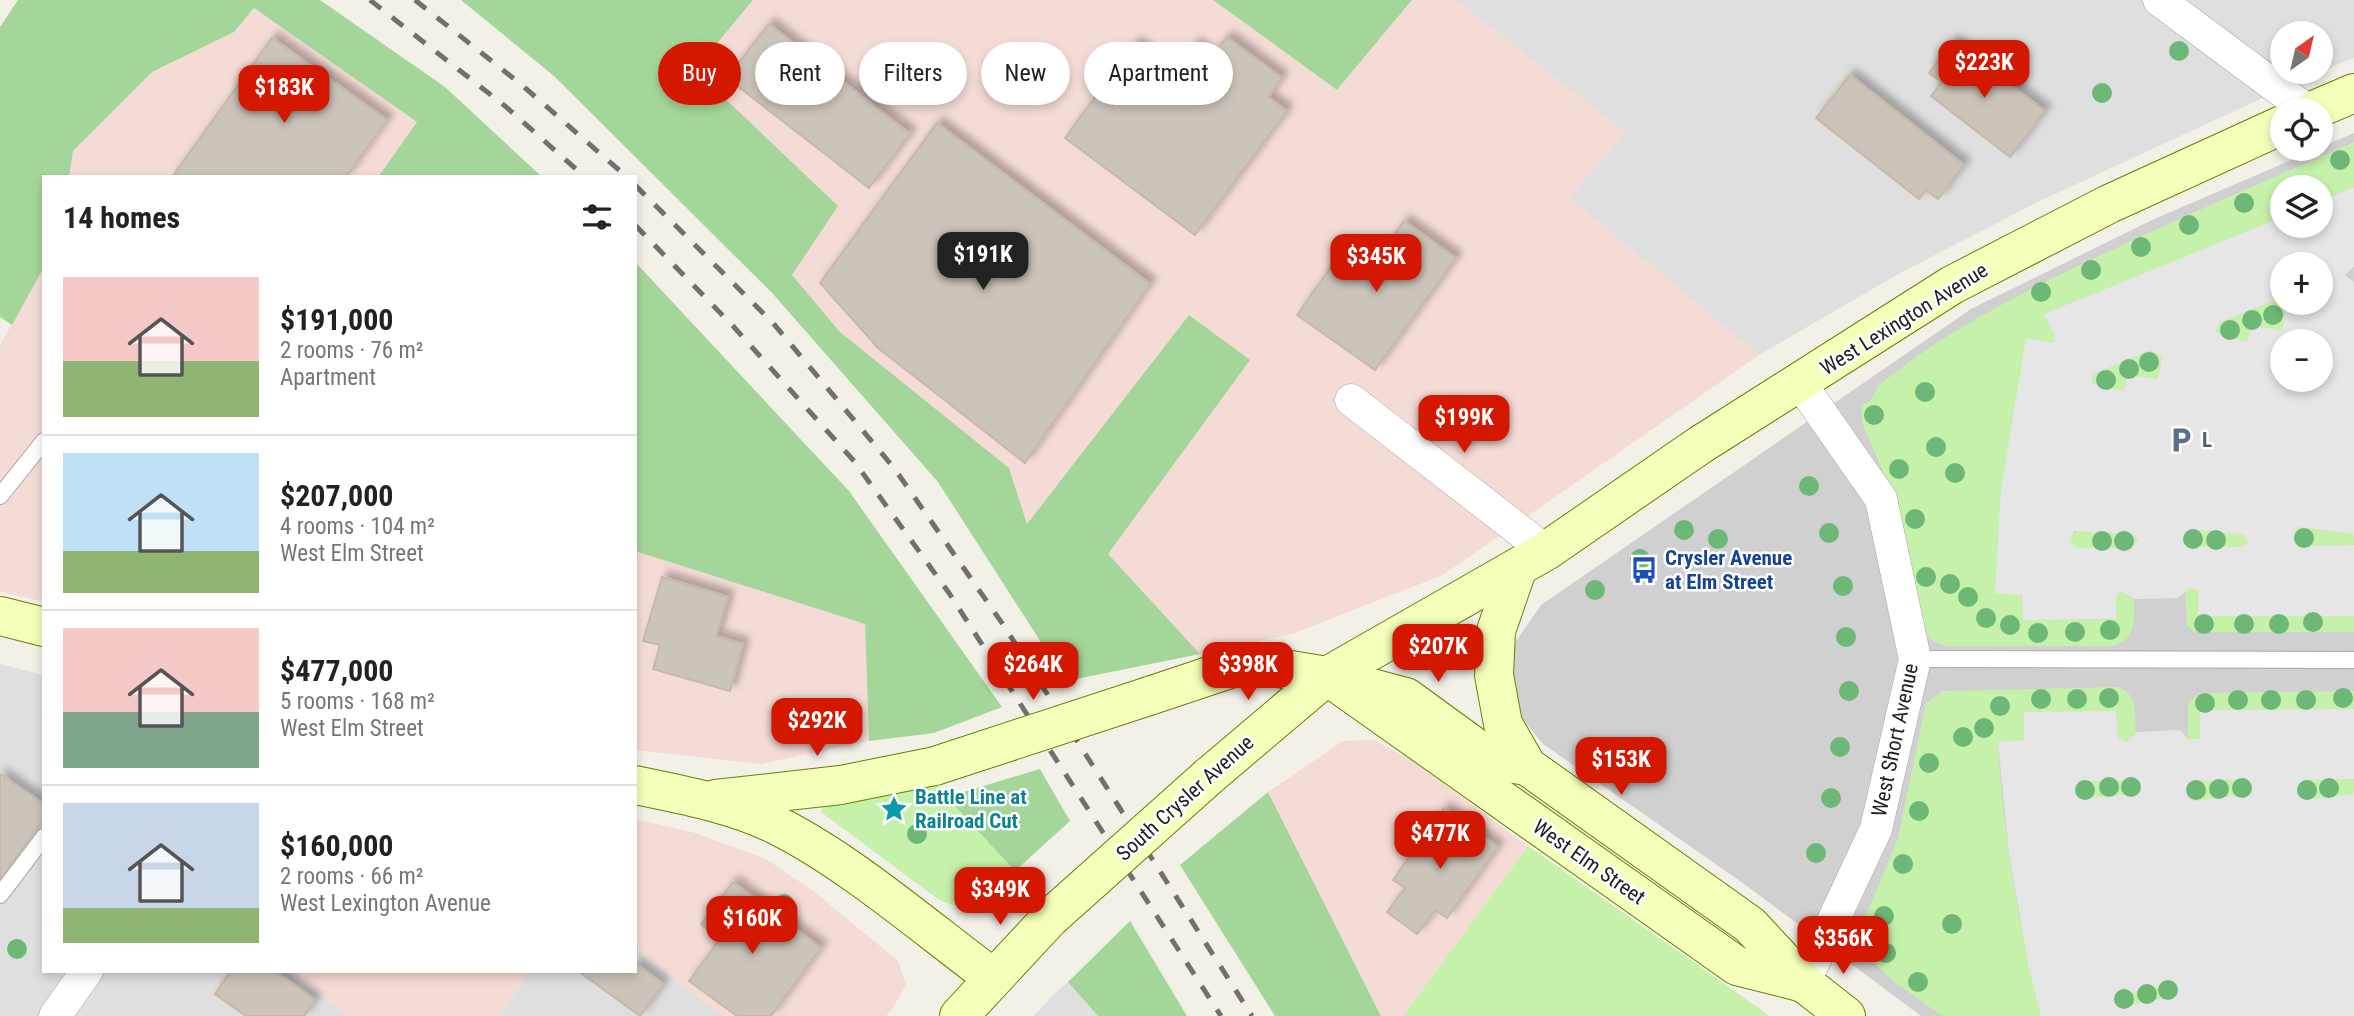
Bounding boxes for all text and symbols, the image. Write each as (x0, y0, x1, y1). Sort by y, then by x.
north arrow (2270, 21, 2333, 84)
map controls (2270, 21, 2333, 392)
pin: $223K (1935, 41, 2033, 100)
chip: Buy (658, 42, 741, 105)
chip: Rent (755, 42, 845, 105)
chip: Filters (859, 42, 967, 105)
chip: New (981, 42, 1070, 105)
chip: Apartment (1084, 42, 1233, 105)
text: $223K (1954, 49, 2014, 76)
pin: $183K (235, 66, 333, 125)
text: $183K (254, 74, 314, 101)
button: locate (2270, 98, 2333, 161)
button: layers (2270, 175, 2333, 238)
icon: filters (578, 198, 616, 236)
text: 14 homes (63, 200, 180, 235)
pin: $191K (934, 232, 1032, 292)
pin: $345K (1327, 234, 1425, 294)
text: $191K (953, 241, 1013, 268)
text: $345K (1346, 243, 1406, 270)
button: + (2270, 252, 2333, 315)
street label: West Lexington Avenue (1816, 258, 1992, 380)
text: $191,000 (280, 302, 393, 337)
icon: home (119, 305, 203, 389)
button: − (2270, 329, 2333, 392)
text: 2 rooms · 76 m² (280, 337, 423, 364)
text: Apartment (280, 364, 376, 391)
pin: $199K (1415, 396, 1513, 455)
text: $199K (1434, 404, 1494, 431)
parking icon: L (2166, 425, 2196, 455)
place label: L (2202, 428, 2212, 452)
text: $207,000 (280, 478, 393, 513)
icon: home (119, 481, 203, 565)
text: 4 rooms · 104 m² (280, 513, 435, 540)
text: West Elm Street (280, 540, 424, 567)
place label: Crysler Avenue at Elm Street (1665, 546, 1792, 594)
bus stop icon: Crysler Avenue at Elm Street (1629, 555, 1659, 585)
pin: $207K (1389, 624, 1487, 684)
text: $207K (1408, 633, 1468, 660)
pin: $264K (984, 642, 1082, 702)
pin: $398K (1199, 642, 1297, 702)
text: $264K (1003, 651, 1063, 678)
text: $398K (1218, 651, 1278, 678)
text: $477,000 (280, 653, 393, 688)
icon: home (119, 656, 203, 740)
street label: West Short Avenue (1867, 661, 1923, 819)
text: 5 rooms · 168 m² (280, 688, 435, 715)
pin: $292K (768, 698, 866, 758)
text: $292K (787, 707, 847, 734)
text: West Elm Street (280, 715, 424, 742)
street label: South Crysler Avenue (1112, 730, 1259, 866)
pin: $153K (1572, 738, 1670, 797)
text: $153K (1591, 746, 1651, 773)
place label: Battle Line at Railroad Cut (915, 785, 1027, 833)
place icon: Battle Line at Railroad Cut (879, 794, 909, 824)
pin: $477K (1391, 812, 1489, 871)
street label: West Elm Street (1528, 815, 1650, 909)
text: $477K (1410, 820, 1470, 847)
text: $160,000 (280, 828, 393, 863)
icon: home (119, 831, 203, 915)
text: 2 rooms · 66 m² (280, 863, 423, 890)
pin: $349K (951, 867, 1049, 927)
text: $349K (970, 876, 1030, 903)
text: West Lexington Avenue (280, 890, 491, 917)
pin: $160K (703, 897, 801, 956)
text: $160K (722, 905, 782, 932)
pin: $356K (1794, 916, 1892, 976)
text: $356K (1813, 925, 1873, 952)

